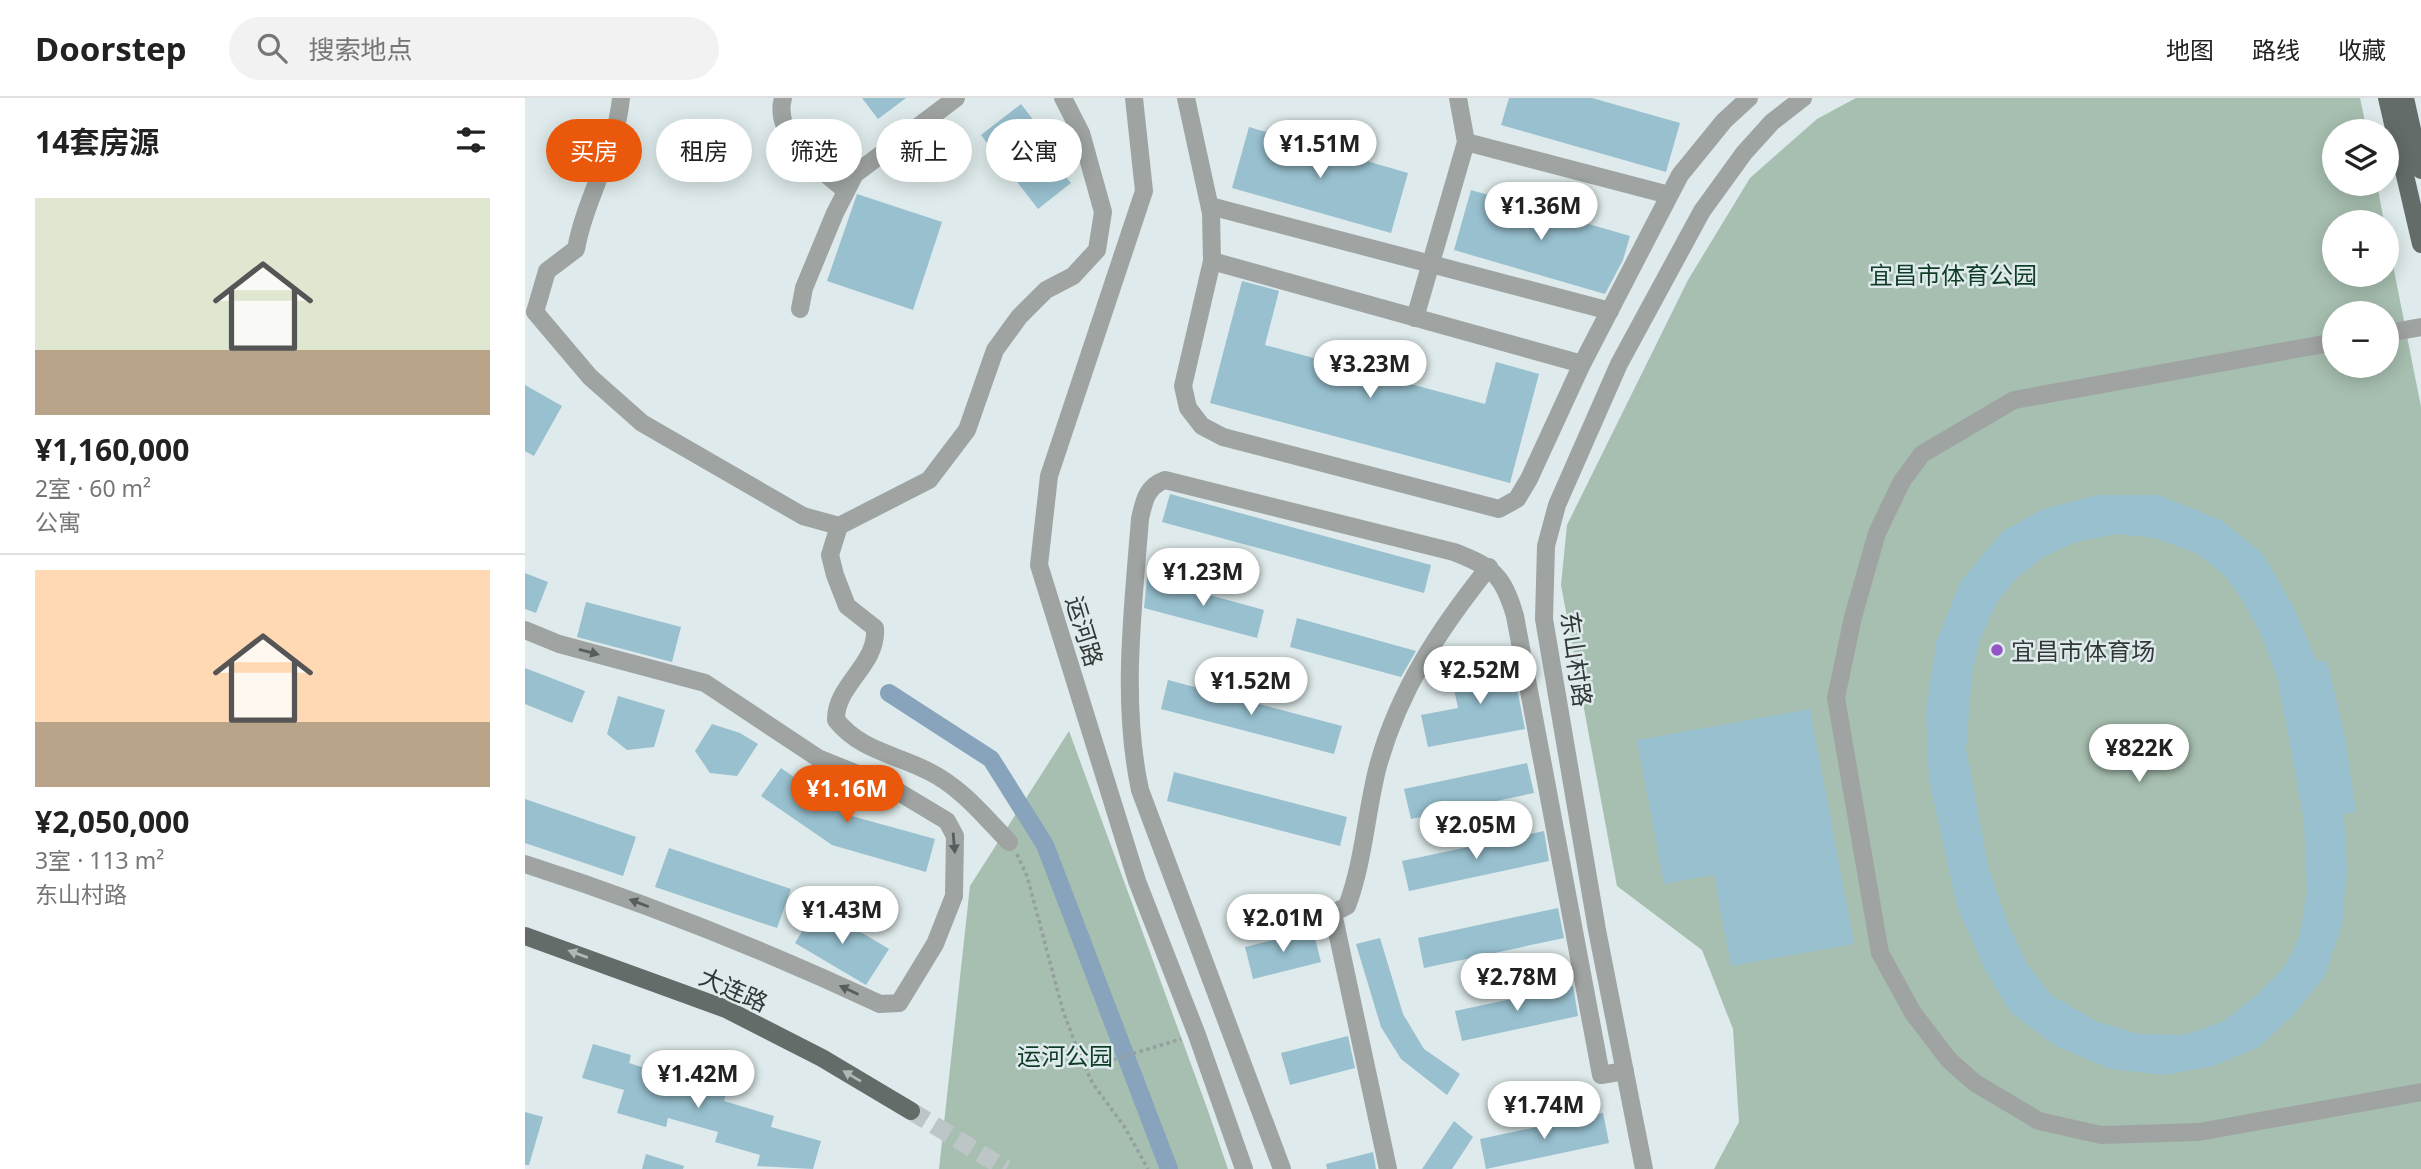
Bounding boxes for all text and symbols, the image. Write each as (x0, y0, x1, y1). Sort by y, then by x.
search box (229, 17, 719, 80)
text: Doorstep (35, 26, 187, 71)
icon: search (253, 29, 291, 67)
text: 搜索地点 (309, 31, 413, 67)
text: 地图 (2166, 33, 2214, 66)
text: 路线 (2252, 33, 2300, 66)
text: 收藏 (2338, 33, 2386, 66)
chip: 买房 (546, 119, 642, 182)
chip: 租房 (656, 119, 752, 182)
chip: 筛选 (766, 119, 862, 182)
chip: 新上 (876, 119, 972, 182)
chip: 公寓 (986, 119, 1082, 182)
map controls (2322, 119, 2399, 378)
button: layers (2322, 119, 2399, 196)
pin: ¥1.51M (1263, 120, 1377, 180)
text: 14套房源 (35, 121, 159, 162)
icon: filters (452, 121, 490, 159)
text: ¥1.51M (1280, 127, 1360, 159)
pin: ¥1.36M (1484, 183, 1598, 242)
text: ¥1.36M (1501, 189, 1581, 221)
button: + (2322, 210, 2399, 287)
icon: home (200, 243, 326, 369)
park label: 宜昌市体育公园 (1869, 258, 2037, 291)
button: − (2322, 301, 2399, 378)
pin: ¥3.23M (1313, 341, 1427, 400)
text: ¥3.23M (1330, 347, 1410, 379)
text: ¥1,160,000 (35, 429, 189, 470)
text: 2室 · 60 m² (35, 472, 151, 504)
text: 公寓 (35, 506, 81, 538)
pin: ¥1.23M (1146, 548, 1260, 608)
text: ¥1.23M (1163, 555, 1243, 587)
street label: 运河路 (1059, 592, 1111, 670)
street label: 东山村路 (1554, 609, 1600, 709)
icon: home (200, 615, 326, 741)
place label: 宜昌市体育场 (2011, 634, 2155, 667)
marker: 宜昌市体育场 (1989, 642, 2005, 658)
pin: ¥2.52M (1423, 646, 1537, 706)
one-way arrow (578, 647, 600, 658)
text: ¥2.52M (1440, 653, 1520, 685)
pin: ¥1.52M (1194, 658, 1308, 717)
text: ¥1.52M (1211, 664, 1291, 696)
pin: ¥822K (2090, 724, 2188, 784)
text: ¥822K (2105, 731, 2173, 763)
pin: ¥1.16M (790, 766, 904, 825)
text: ¥1.16M (807, 772, 887, 804)
text: ¥2,050,000 (35, 801, 189, 842)
pin: ¥2.05M (1419, 802, 1533, 861)
text: ¥2.05M (1436, 808, 1516, 840)
one-way arrow (949, 832, 960, 854)
text: 3室 · 113 m² (35, 844, 164, 876)
text: 东山村路 (35, 878, 127, 910)
pin: ¥1.43M (785, 886, 899, 946)
text: ¥1.43M (802, 893, 882, 925)
pin: ¥2.01M (1226, 894, 1340, 954)
one-way arrow (628, 897, 649, 908)
text: ¥2.01M (1243, 901, 1323, 933)
one-way arrow (567, 949, 588, 960)
pin: ¥2.78M (1460, 954, 1574, 1013)
street label: 大连路 (694, 959, 774, 1019)
text: ¥2.78M (1477, 960, 1557, 992)
one-way arrow (839, 984, 859, 996)
park label: 运河公园 (1017, 1039, 1113, 1072)
pin: ¥1.42M (641, 1051, 755, 1110)
text: ¥1.42M (658, 1057, 738, 1089)
one-way arrow (843, 1070, 862, 1082)
pin: ¥1.74M (1487, 1082, 1601, 1141)
text: ¥1.74M (1504, 1088, 1584, 1120)

